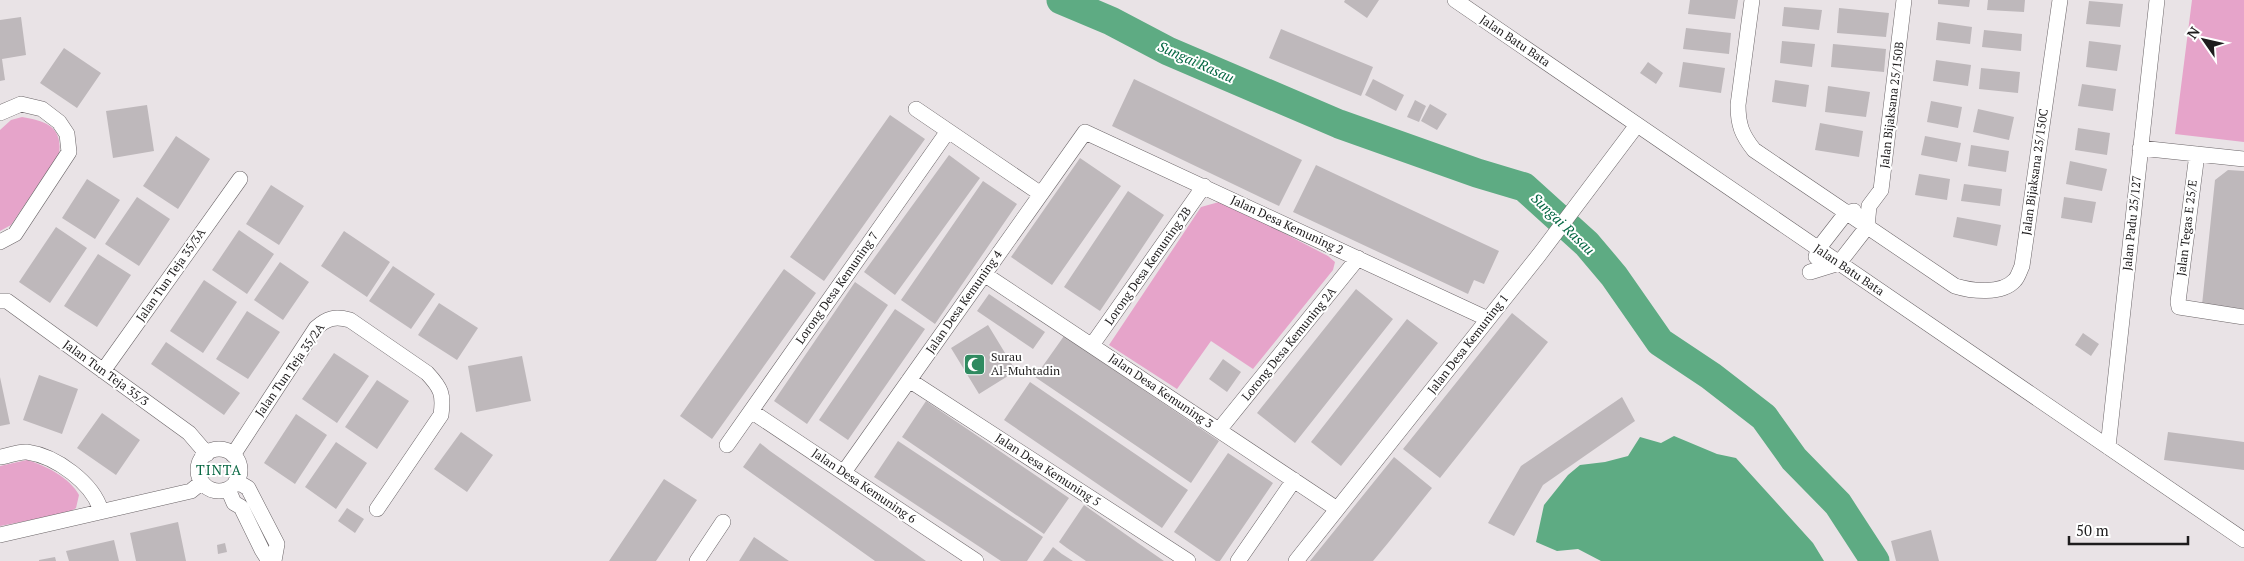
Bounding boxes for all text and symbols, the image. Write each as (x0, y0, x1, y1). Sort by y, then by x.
street label: Jalan Batu Bata (1477, 12, 1553, 70)
north arrow (2179, 15, 2229, 65)
text: N (2182, 22, 2204, 42)
water label: Sungai Rasau (1155, 36, 1237, 87)
street label: Jalan Bijaksana 25/150B (1876, 41, 1907, 169)
street label: Jalan Bijaksana 25/150C (2018, 107, 2051, 236)
street label: Jalan Padu 25/127 (2119, 175, 2144, 271)
street label: Jalan Tegas E 25/E (2173, 179, 2200, 277)
water label: Sungai Rasau (1527, 189, 1599, 259)
street label: Jalan Desa Kemuning 2 (1229, 192, 1346, 257)
street label: Lorong Desa Kemuning 2B (1101, 204, 1194, 328)
street label: Jalan Tun Teja 35/3A (133, 224, 209, 324)
street label: Lorong Desa Kemuning 7 (792, 229, 881, 347)
street label: Jalan Batu Bata (1811, 241, 1887, 299)
street label: Jalan Desa Kemuning 4 (922, 247, 1005, 356)
street label: Lorong Desa Kemuning 2A (1238, 283, 1340, 403)
street label: Jalan Desa Kemuning 1 (1424, 291, 1511, 397)
street label: Jalan Tun Teja 35/2A (252, 319, 328, 419)
street label: Jalan Tun Teja 35/3 (60, 336, 152, 409)
place label: Surau Al-Muhtadin (991, 349, 1060, 378)
street label: Jalan Desa Kemuning 3 (1106, 350, 1216, 431)
mosque icon: Surau Al-Muhtadin (963, 352, 987, 376)
street label: Jalan Desa Kemuning 5 (993, 430, 1104, 509)
street label: Jalan Desa Kemuning 6 (809, 445, 920, 526)
district label: TINTA (196, 460, 242, 479)
scale bar (2069, 514, 2188, 546)
text: 50 m (2076, 520, 2109, 540)

